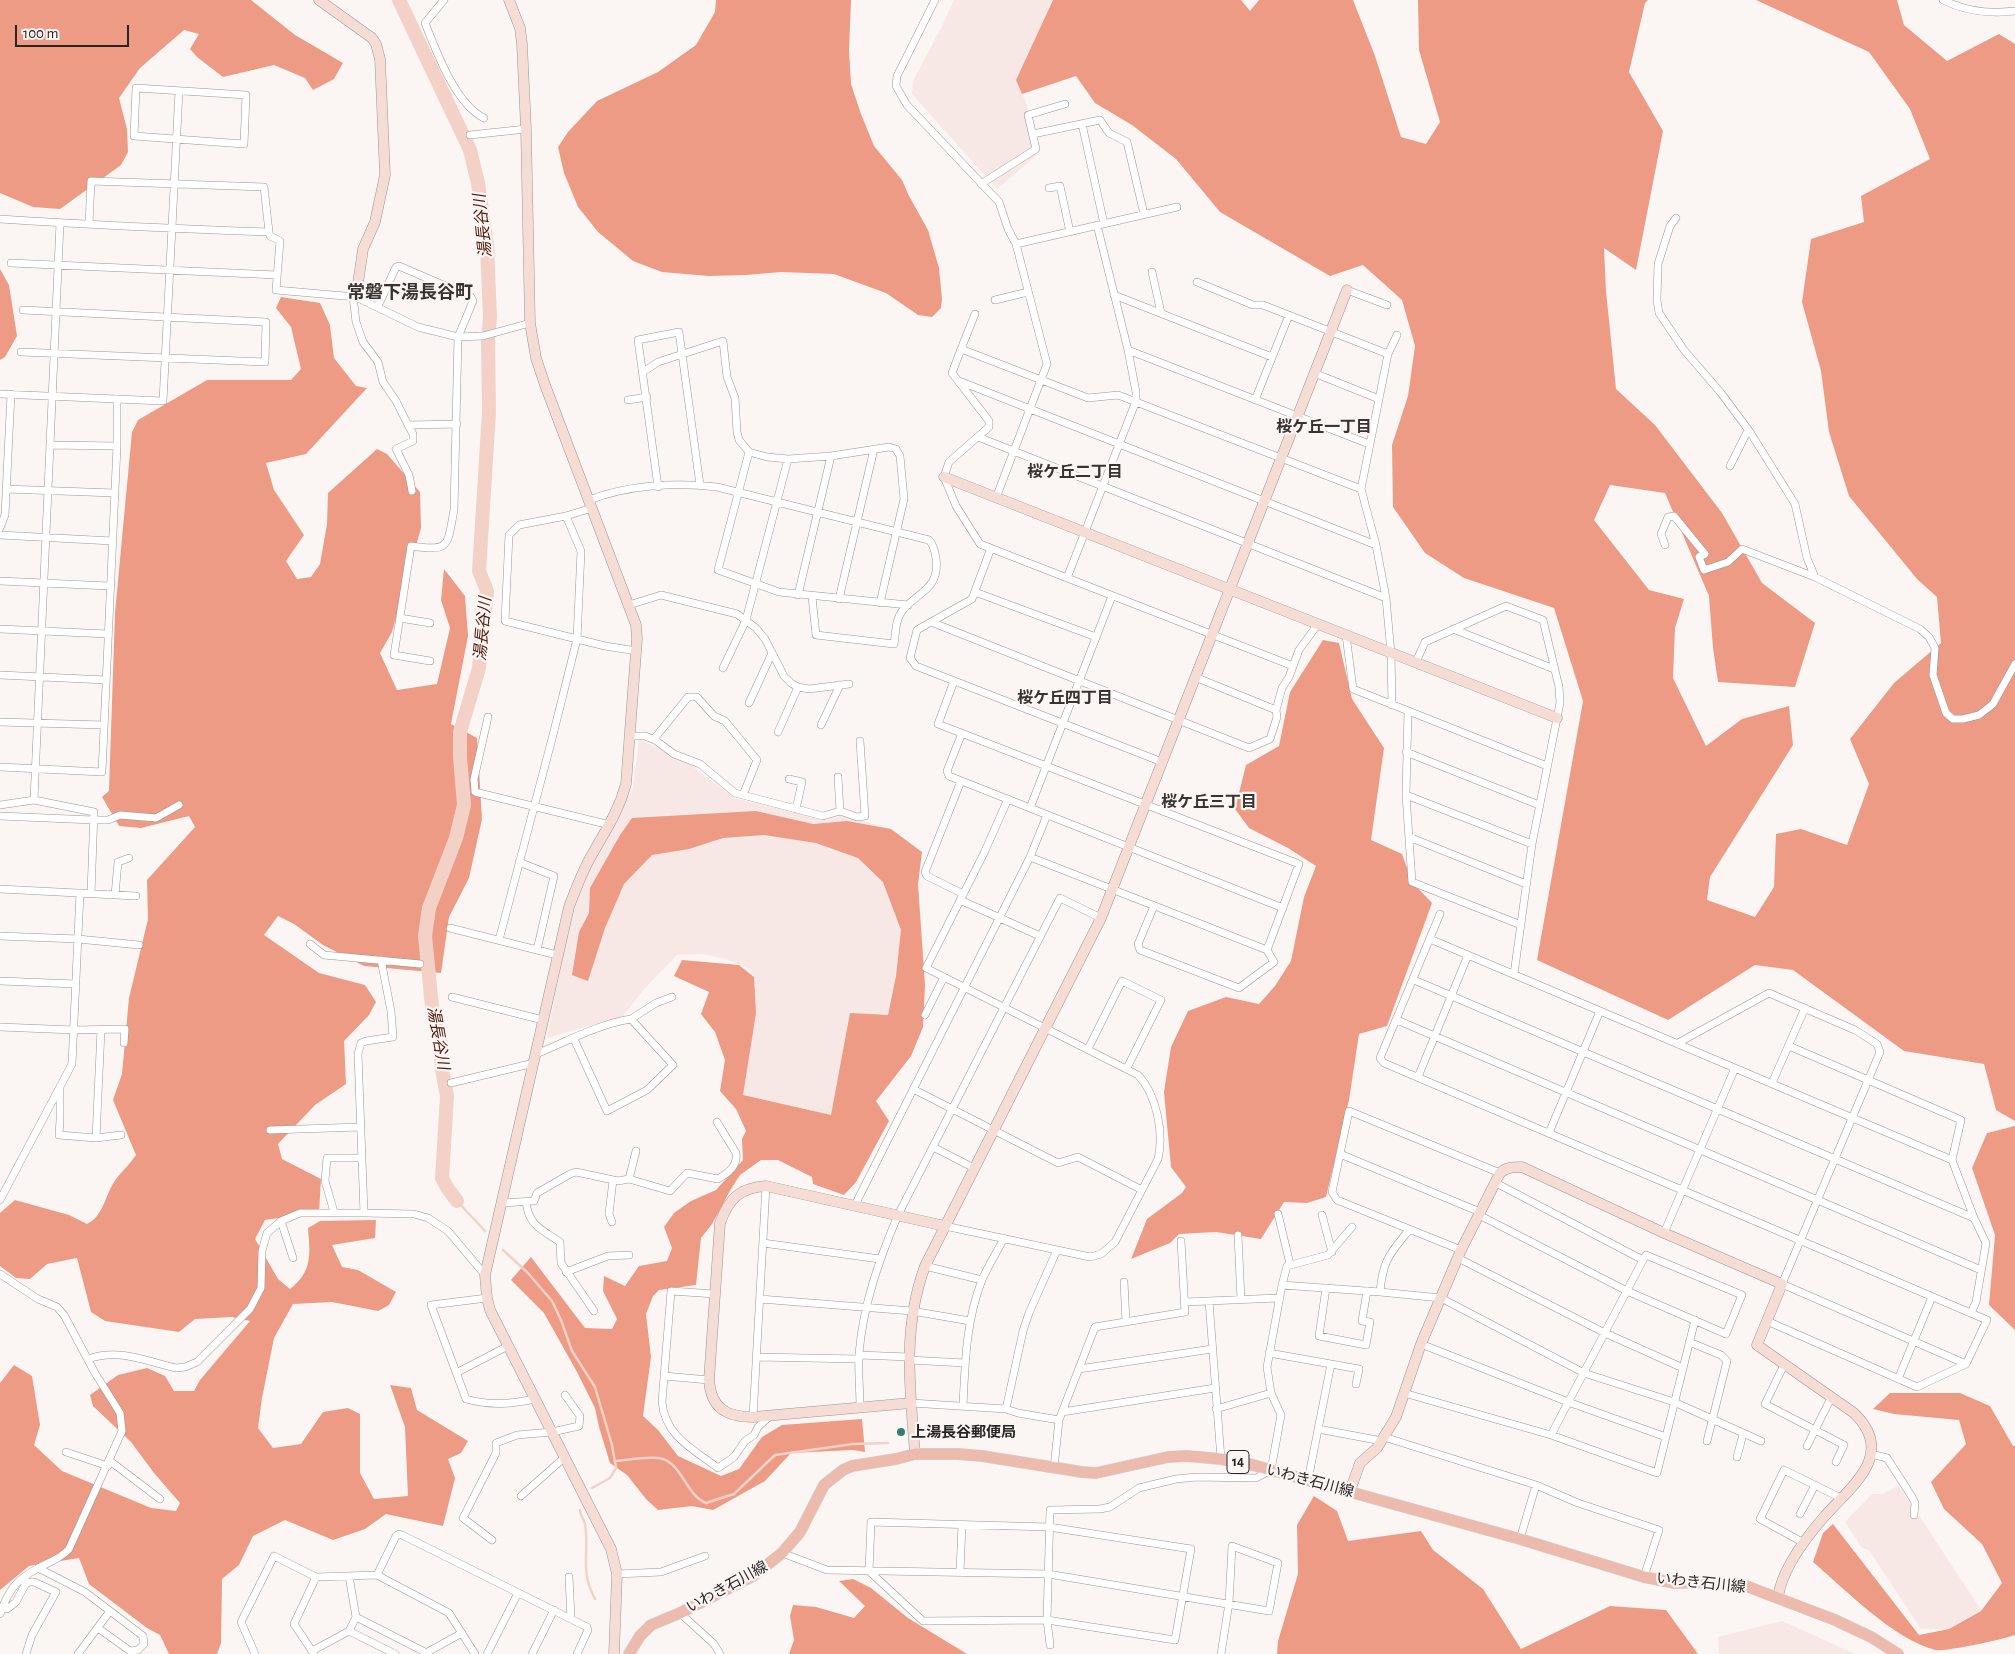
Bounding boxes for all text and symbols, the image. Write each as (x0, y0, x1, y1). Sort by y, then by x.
scale bar (18, 15, 131, 47)
text: 100 m (23, 26, 58, 41)
water label: 湯長谷川 (470, 193, 496, 259)
district label: 常磐下湯長谷町 (347, 282, 473, 304)
district label: 桜ケ丘一丁目 (1276, 417, 1372, 437)
district label: 桜ケ丘二丁目 (1027, 462, 1123, 482)
water label: 湯長谷川 (471, 596, 495, 662)
district label: 桜ケ丘四丁目 (1017, 688, 1113, 708)
district label: 桜ケ丘三丁目 (1161, 792, 1257, 812)
water label: 湯長谷川 (423, 1005, 453, 1071)
place label: 上湯長谷郵便局 (911, 1423, 1016, 1441)
marker: 上湯長谷郵便局 (895, 1426, 907, 1438)
road number: 14 (1227, 1450, 1249, 1474)
street label: いわき石川線 (1264, 1461, 1356, 1501)
street label: いわき石川線 (683, 1557, 771, 1617)
street label: いわき石川線 (1655, 1569, 1747, 1597)

